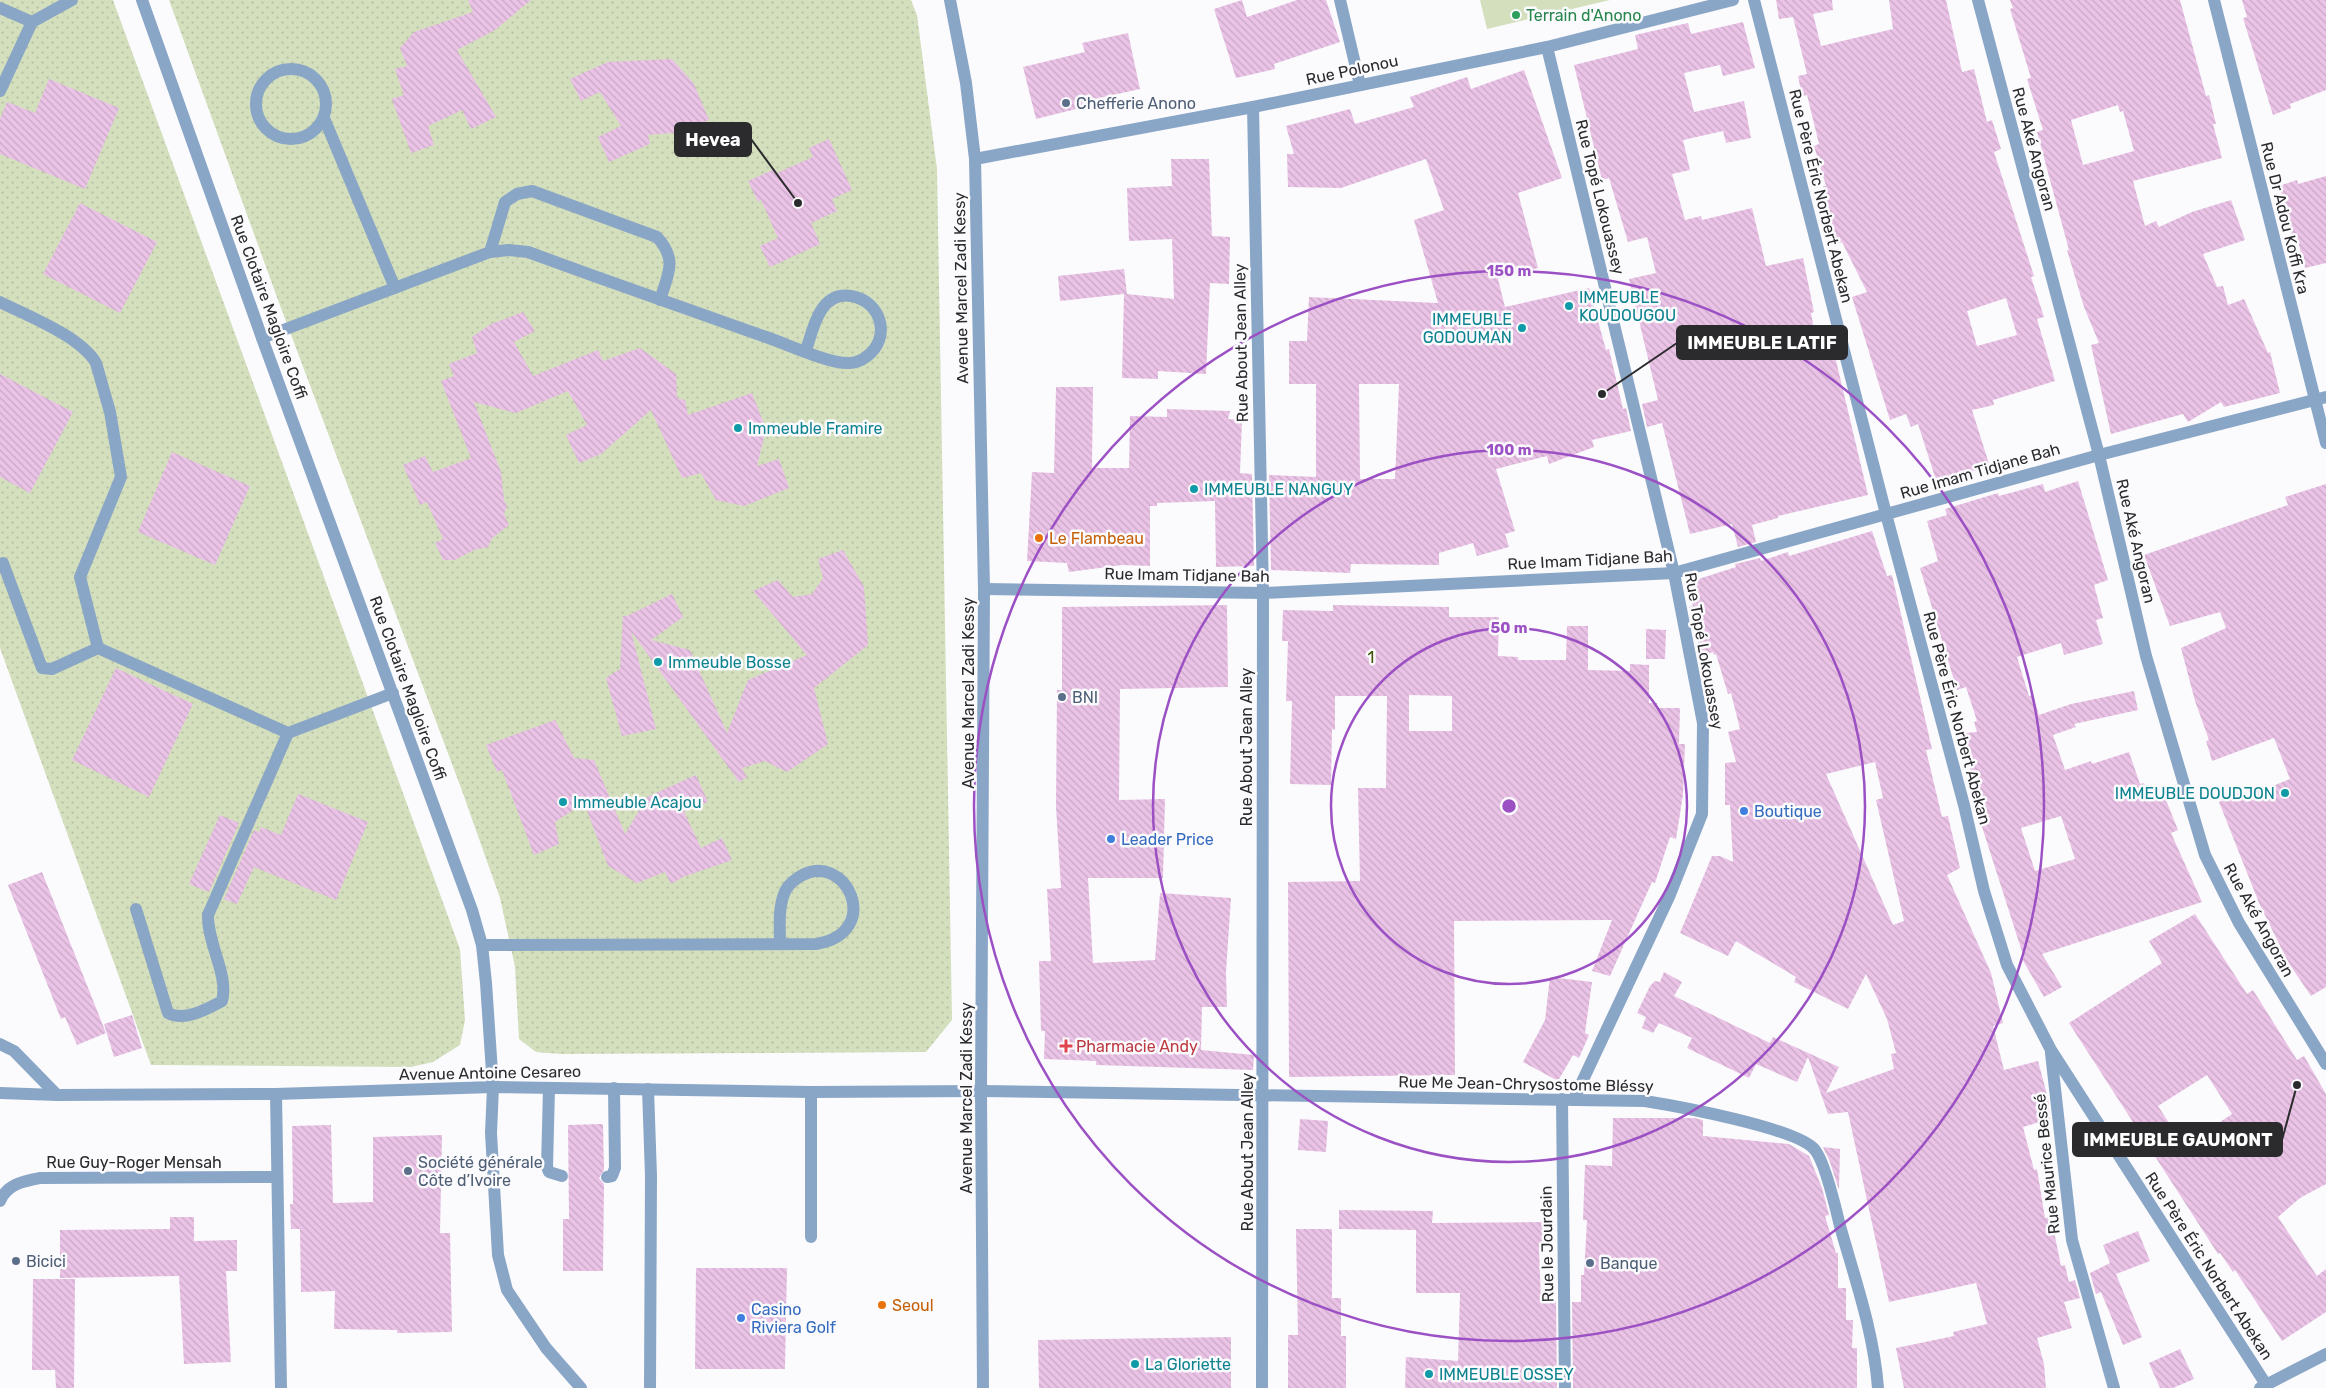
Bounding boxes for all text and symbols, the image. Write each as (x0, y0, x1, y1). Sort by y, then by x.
place label: Terrain d'Anono (1526, 6, 1641, 25)
marker: Terrain d'Anono (1510, 9, 1522, 21)
street label: Rue Polonou (1304, 51, 1400, 89)
street label: Rue Aké Angoran (2008, 85, 2060, 213)
street label: Rue Père Éric Norbert Abekan (1785, 87, 1857, 305)
place label: Chefferie Anono (1076, 94, 1196, 113)
marker: Chefferie Anono (1060, 97, 1072, 109)
street label: Rue Topé Lokouassey (1572, 117, 1629, 277)
callout: Hevea (675, 123, 751, 156)
text: Hevea (685, 129, 741, 151)
street label: Rue Dr Adou Koffi Kra (2257, 140, 2313, 296)
street label: Avenue Marcel Zadi Kessy (950, 192, 972, 384)
street label: Rue Clotaire Magloire Coffi (227, 212, 311, 402)
text: 150 m (1487, 262, 1531, 280)
street label: Rue About Jean Alley (1230, 263, 1252, 423)
place label: IMMEUBLE KOUDOUGOU (1579, 288, 1676, 325)
marker: IMMEUBLE KOUDOUGOU (1563, 300, 1575, 312)
place label: IMMEUBLE GODOUMAN (1423, 310, 1512, 347)
marker: IMMEUBLE GODOUMAN (1516, 322, 1528, 334)
callout: IMMEUBLE LATIF (1677, 326, 1847, 359)
text: IMMEUBLE LATIF (1687, 332, 1837, 354)
place label: Immeuble Framire (748, 419, 883, 438)
marker: Immeuble Framire (732, 422, 744, 434)
street label: Rue Imam Tidjane Bah (1898, 439, 2062, 503)
text: 100 m (1487, 441, 1531, 459)
street label: Rue Aké Angoran (2112, 477, 2160, 605)
place label: IMMEUBLE NANGUY (1204, 480, 1353, 499)
marker: IMMEUBLE NANGUY (1188, 483, 1200, 495)
place label: Le Flambeau (1049, 529, 1144, 548)
marker: Le Flambeau (1033, 532, 1045, 544)
street label: Rue Imam Tidjane Bah (1507, 546, 1673, 574)
street label: Rue Imam Tidjane Bah (1104, 564, 1270, 586)
street label: Rue Topé Lokouassey (1681, 571, 1727, 731)
street label: Rue Clotaire Magloire Coffi (366, 593, 450, 783)
street label: Avenue Marcel Zadi Kessy (959, 597, 978, 789)
street label: Rue Père Éric Norbert Abekan (1919, 609, 1995, 827)
text: 50 m (1491, 619, 1527, 637)
park label: 1 (1368, 648, 1374, 667)
place label: Immeuble Bosse (668, 653, 791, 672)
marker: Immeuble Bosse (652, 656, 664, 668)
street label: Rue About Jean Alley (1237, 667, 1256, 826)
place label: BNI (1072, 688, 1098, 707)
marker: BNI (1056, 691, 1068, 703)
place label: IMMEUBLE DOUDJON (2115, 784, 2275, 803)
marker: IMMEUBLE DOUDJON (2279, 787, 2291, 799)
place label: Immeuble Acajou (573, 793, 702, 812)
marker: Immeuble Acajou (557, 796, 569, 808)
centre of rings (1500, 797, 1518, 815)
place label: Boutique (1754, 802, 1822, 821)
marker: Boutique (1738, 805, 1750, 817)
place label: Leader Price (1121, 830, 1214, 849)
marker: Leader Price (1105, 833, 1117, 845)
street label: Rue Aké Angoran (2220, 860, 2298, 980)
street label: Avenue Marcel Zadi Kessy (957, 1002, 976, 1194)
place label: Pharmacie Andy (1076, 1037, 1198, 1056)
marker: Pharmacie Andy (1060, 1040, 1072, 1052)
street label: Avenue Antoine Cesareo (399, 1062, 581, 1084)
street label: Rue About Jean Alley (1238, 1072, 1257, 1231)
street label: Rue Me Jean-Chrysostome Bléssy (1398, 1072, 1654, 1096)
street label: Rue Maurice Bessé (2030, 1093, 2064, 1235)
callout: IMMEUBLE GAUMONT (2073, 1123, 2282, 1156)
text: IMMEUBLE GAUMONT (2083, 1129, 2273, 1151)
street label: Rue Guy-Roger Mensah (46, 1153, 222, 1172)
place label: Société générale Côte d’Ivoire (418, 1153, 543, 1190)
marker: Société générale Côte d’Ivoire (402, 1165, 414, 1177)
street label: Rue Père Éric Norbert Abekan (2141, 1169, 2277, 1363)
street label: Rue le Jourdain (1536, 1186, 1558, 1302)
place label: Bicici (26, 1252, 66, 1271)
place label: Banque (1600, 1254, 1657, 1273)
marker: Bicici (10, 1255, 22, 1267)
marker: Banque (1584, 1257, 1596, 1269)
place label: Seoul (892, 1296, 934, 1315)
marker: Seoul (876, 1299, 888, 1311)
place label: Casino Riviera Golf (751, 1300, 837, 1337)
marker: Casino Riviera Golf (735, 1312, 747, 1324)
place label: La Gloriette (1145, 1355, 1231, 1374)
marker: La Gloriette (1129, 1358, 1141, 1370)
place label: IMMEUBLE OSSEY (1439, 1365, 1574, 1384)
marker: IMMEUBLE OSSEY (1423, 1368, 1435, 1380)

